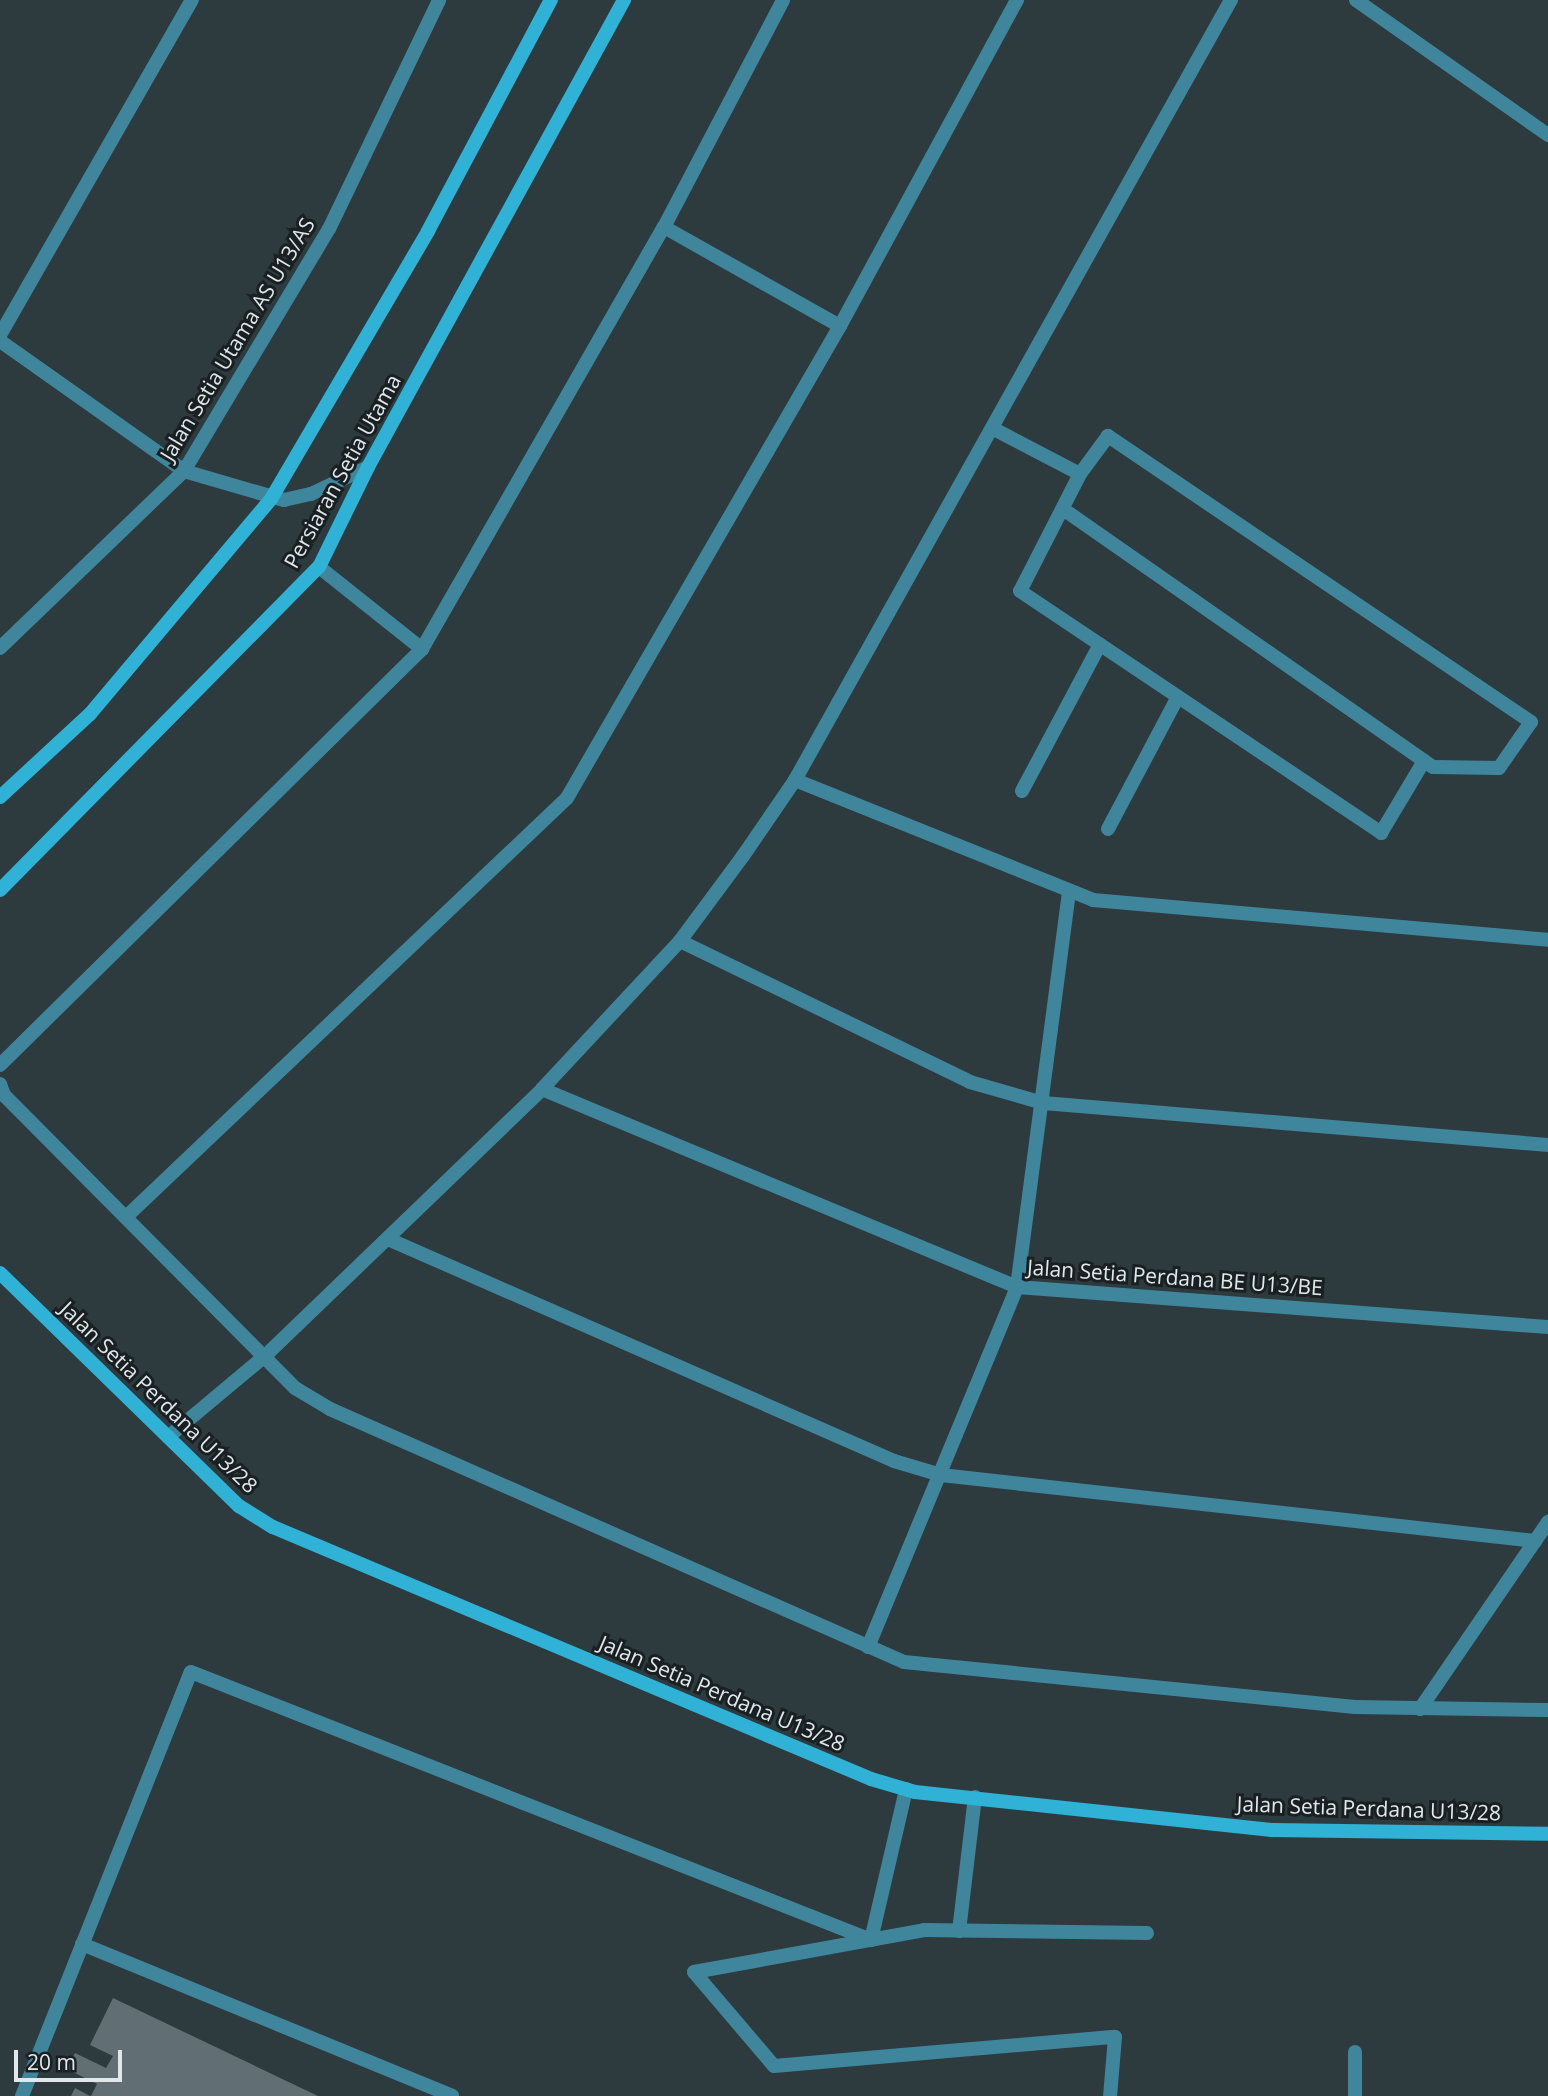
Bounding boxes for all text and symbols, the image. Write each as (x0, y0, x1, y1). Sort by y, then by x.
street label: Jalan Setia Utama AS U13/AS (154, 213, 320, 465)
street label: Persiaran Setia Utama (278, 370, 406, 572)
street label: Jalan Setia Perdana BE U13/BE (1026, 1254, 1324, 1300)
street label: Jalan Setia Perdana U13/28 (55, 1296, 263, 1498)
street label: Jalan Setia Perdana U13/28 (595, 1630, 849, 1756)
street label: Jalan Setia Perdana U13/28 (1236, 1791, 1502, 1825)
scale bar (18, 2036, 126, 2080)
text: 20 m (27, 2048, 76, 2076)

